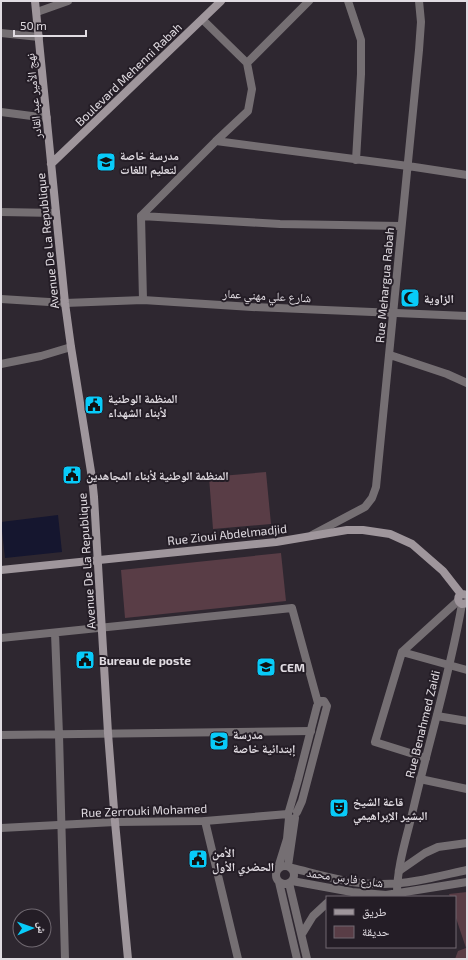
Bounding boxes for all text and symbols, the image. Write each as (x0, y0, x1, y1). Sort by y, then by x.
scale bar (14, 12, 86, 38)
text: 50 m (20, 18, 47, 32)
street label: Boulevard Mehenni Rabah (72, 19, 184, 129)
street label: نهج الأمير عبد القادر (22, 53, 45, 140)
place label: مدرسة خاصة لتعليم اللغات (120, 148, 179, 178)
school or university icon: مدرسة خاصة لتعليم اللغات (95, 151, 117, 173)
street label: Avenue De La Republique (33, 172, 61, 310)
street label: Rue Mehargua Rabah (372, 227, 396, 343)
street label: شارع علي مهني عمار (221, 286, 312, 308)
mosque icon: الزاوية (399, 287, 421, 309)
place label: الزاوية (424, 291, 454, 306)
place label: المنظمة الوطنية لأبناء الشهداء (108, 391, 178, 420)
public building icon: المنظمة الوطنية لأبناء الشهداء (83, 394, 105, 416)
public building icon: المنظمة الوطنية لأبناء المجاهدين (61, 464, 83, 486)
place label: المنظمة الوطنية لأبناء المجاهدين (86, 468, 229, 484)
street label: Avenue De La Republique (74, 492, 98, 630)
street label: Rue Zioui Abdelmadjid (167, 521, 288, 548)
public building icon: Bureau de poste (74, 649, 96, 671)
place label: Bureau de poste (99, 653, 191, 667)
school or university icon: CEM (255, 656, 277, 678)
place label: CEM (280, 660, 305, 674)
street label: Rue Benahmed Zaidi (402, 669, 442, 779)
place label: مدرسة إبتدائية خاصة (233, 727, 295, 757)
school or university icon: مدرسة إبتدائية خاصة (208, 730, 230, 752)
place label: قاعة الشيخ البشير الإبراهيمي (353, 794, 428, 826)
theatre icon: قاعة الشيخ البشير الإبراهيمي (328, 797, 350, 819)
street label: Rue Zerrouki Mohamed (81, 801, 207, 819)
place label: الأمن الحضري الأول (212, 845, 274, 877)
public building icon: الأمن الحضري الأول (187, 848, 209, 870)
street label: شارع فارس محمد (306, 865, 384, 891)
legend (326, 896, 456, 948)
text: طريق (362, 904, 387, 919)
north arrow (12, 908, 52, 948)
text: ش (34, 922, 49, 934)
text: حديقة (362, 924, 390, 939)

